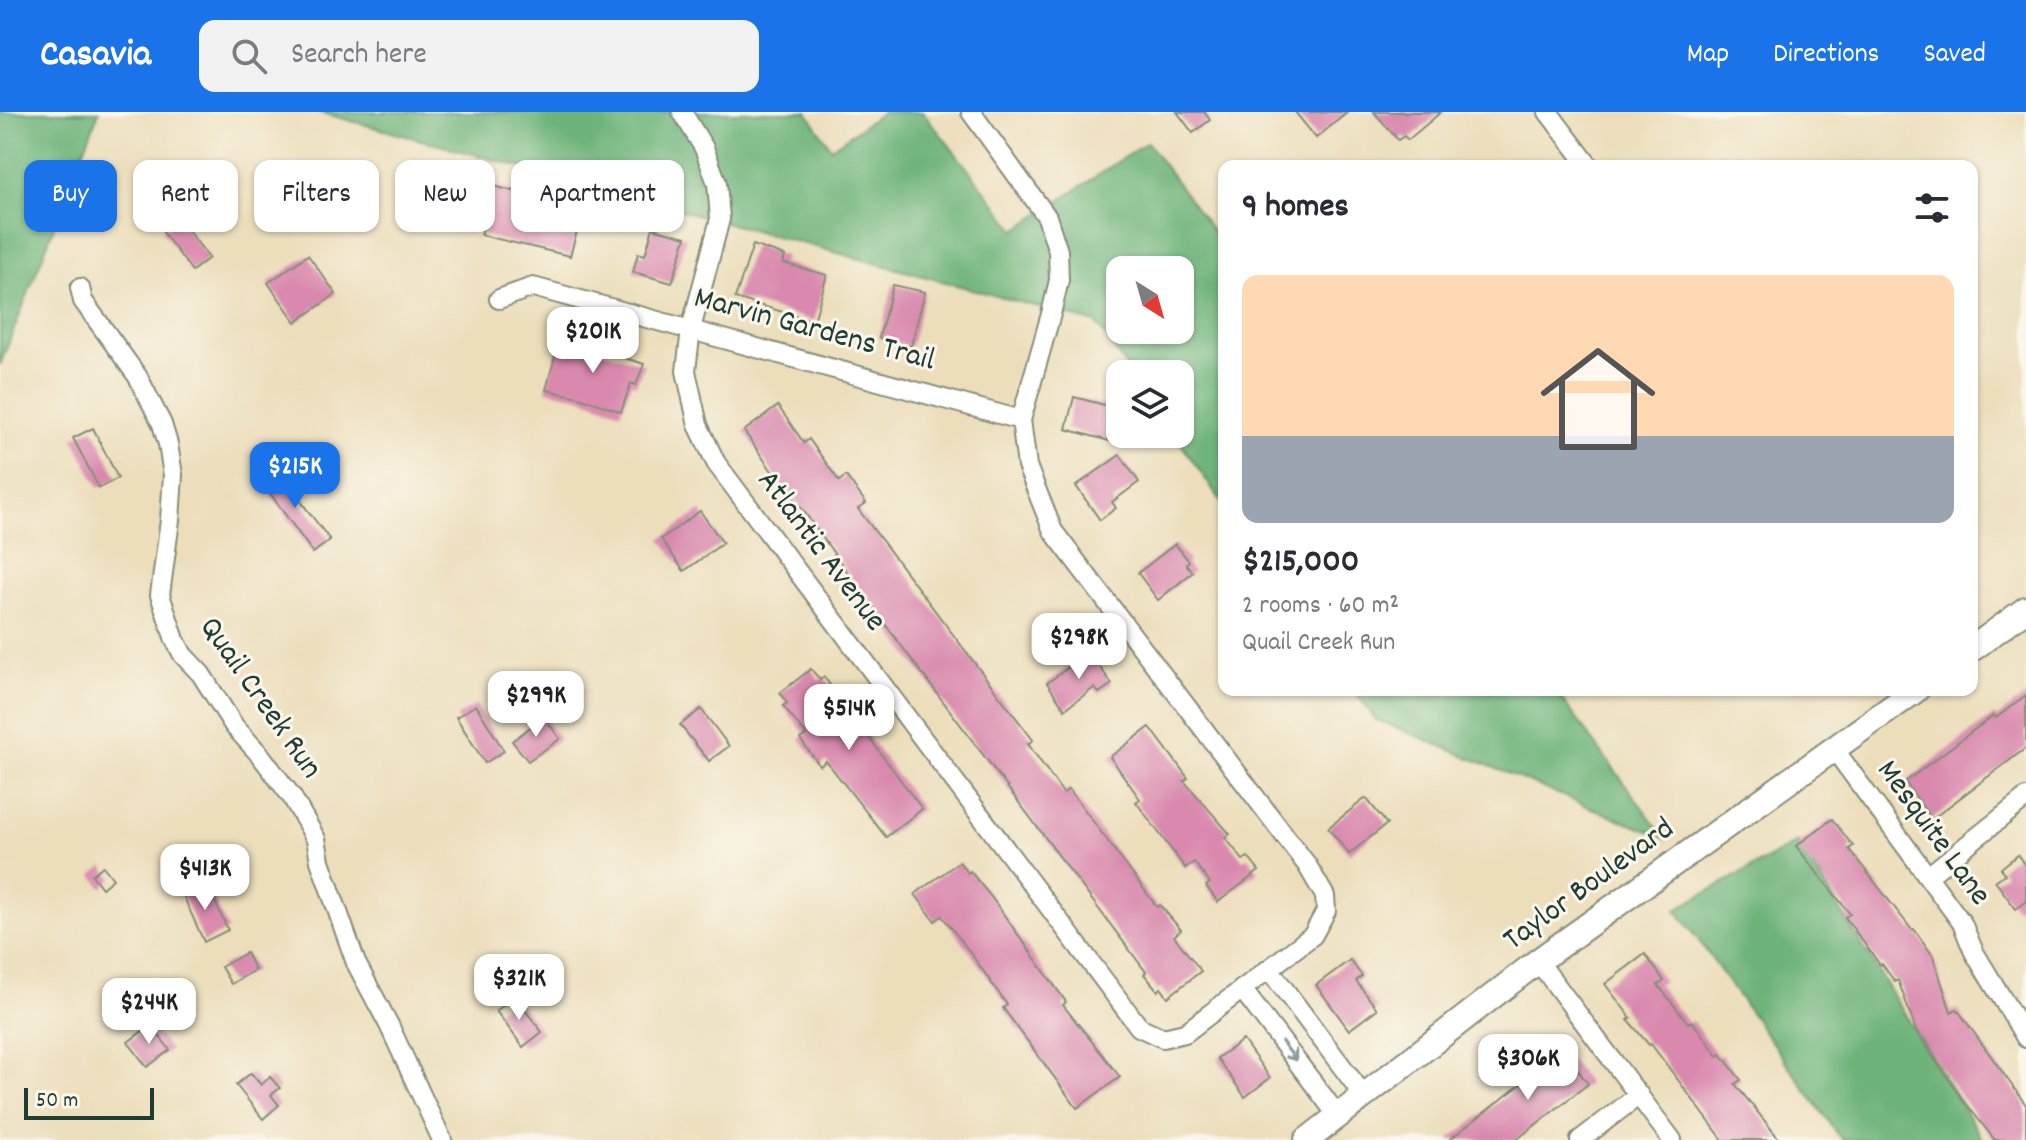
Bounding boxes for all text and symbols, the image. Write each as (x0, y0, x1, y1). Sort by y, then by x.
search box (199, 20, 759, 92)
text: Casavia (40, 29, 151, 84)
icon: search (227, 34, 271, 78)
text: Search here (291, 35, 427, 78)
text: Map (1687, 36, 1729, 76)
text: Directions (1773, 36, 1879, 76)
text: Saved (1923, 36, 1986, 76)
chip: Buy (24, 160, 117, 232)
chip: Rent (133, 160, 238, 232)
chip: Filters (254, 160, 379, 232)
chip: New (395, 160, 495, 232)
chip: Apartment (511, 160, 684, 232)
text: 9 homes (1242, 184, 1349, 233)
icon: filters (1910, 186, 1954, 230)
north arrow (1106, 256, 1194, 344)
map controls (1106, 256, 1194, 448)
street label: Marvin Gardens Trail (688, 277, 940, 385)
pin: $201K (537, 307, 649, 375)
text: $201K (565, 314, 621, 351)
icon: home (1526, 327, 1670, 471)
button: layers (1106, 360, 1194, 448)
pin: $215K (239, 442, 351, 510)
text: $215K (268, 449, 322, 486)
street label: Atlantic Avenue (744, 461, 896, 643)
text: $215,000 (1242, 539, 1359, 588)
text: 2 rooms · 60 m² (1242, 588, 1399, 625)
street label: Quail Creek Run (186, 609, 332, 789)
pin: $298K (1023, 613, 1135, 681)
text: $298K (1050, 620, 1108, 657)
text: Quail Creek Run (1242, 625, 1395, 662)
pin: $299K (480, 671, 592, 739)
text: $299K (506, 678, 566, 715)
pin: $514K (793, 684, 905, 752)
text: $514K (822, 691, 876, 728)
street label: Mesquite Lane (1863, 752, 2001, 916)
street label: Taylor Boulevard (1495, 808, 1685, 964)
pin: $413K (149, 844, 261, 912)
text: $413K (178, 851, 232, 888)
pin: $321K (463, 954, 575, 1022)
text: $321K (492, 961, 546, 998)
pin: $244K (93, 978, 205, 1046)
text: $244K (120, 985, 178, 1022)
pin: $306K (1472, 1034, 1584, 1102)
one-way arrow (1281, 1040, 1298, 1061)
text: $306K (1496, 1041, 1560, 1078)
scale bar (24, 1084, 154, 1120)
text: 50 m (36, 1086, 78, 1117)

